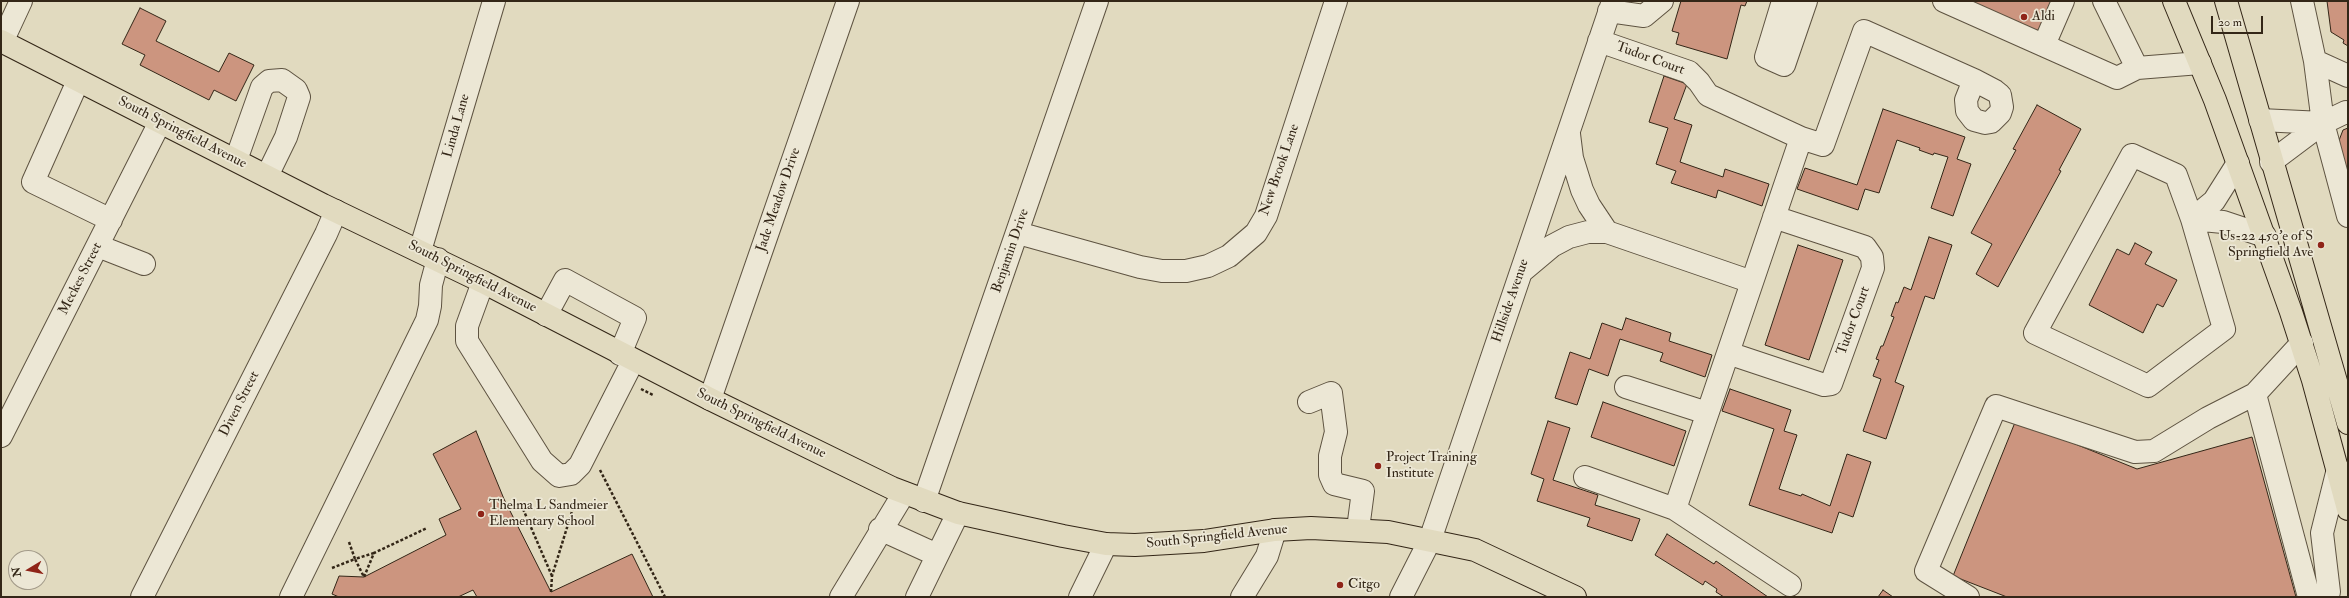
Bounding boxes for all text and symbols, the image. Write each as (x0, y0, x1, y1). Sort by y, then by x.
scale bar (2213, 8, 2265, 34)
place label: Aldi (2032, 9, 2055, 25)
marker: Aldi (2019, 12, 2029, 22)
text: 20 m (2218, 15, 2242, 30)
street label: Tudor Court (1613, 39, 1687, 79)
street label: Linda Lane (440, 92, 474, 160)
street label: South Springfield Avenue (115, 93, 249, 173)
street label: New Brook Lane (1256, 122, 1304, 218)
street label: Jade Meadow Drive (753, 146, 805, 254)
street label: Benjamin Drive (989, 207, 1033, 295)
place label: Us-22 450'e of S Springfield Ave (2219, 229, 2313, 262)
street label: South Springfield Avenue (405, 237, 539, 317)
street label: Meckes Street (56, 240, 106, 318)
marker: Us-22 450'e of S Springfield Ave (2316, 240, 2326, 250)
street label: Hillside Avenue (1489, 257, 1533, 345)
street label: Tudor Court (1834, 284, 1874, 358)
street label: Diven Street (216, 369, 264, 439)
street label: South Springfield Avenue (694, 385, 828, 463)
place label: Project Training Institute (1386, 450, 1477, 482)
marker: Project Training Institute (1373, 461, 1383, 471)
place label: Thelma L Sandmeier Elementary School (489, 498, 608, 530)
marker: Thelma L Sandmeier Elementary School (476, 509, 486, 519)
street label: South Springfield Avenue (1146, 521, 1288, 553)
north arrow (8, 550, 48, 590)
text: N (9, 566, 24, 578)
place label: Citgo (1348, 577, 1380, 593)
marker: Citgo (1335, 580, 1345, 590)

